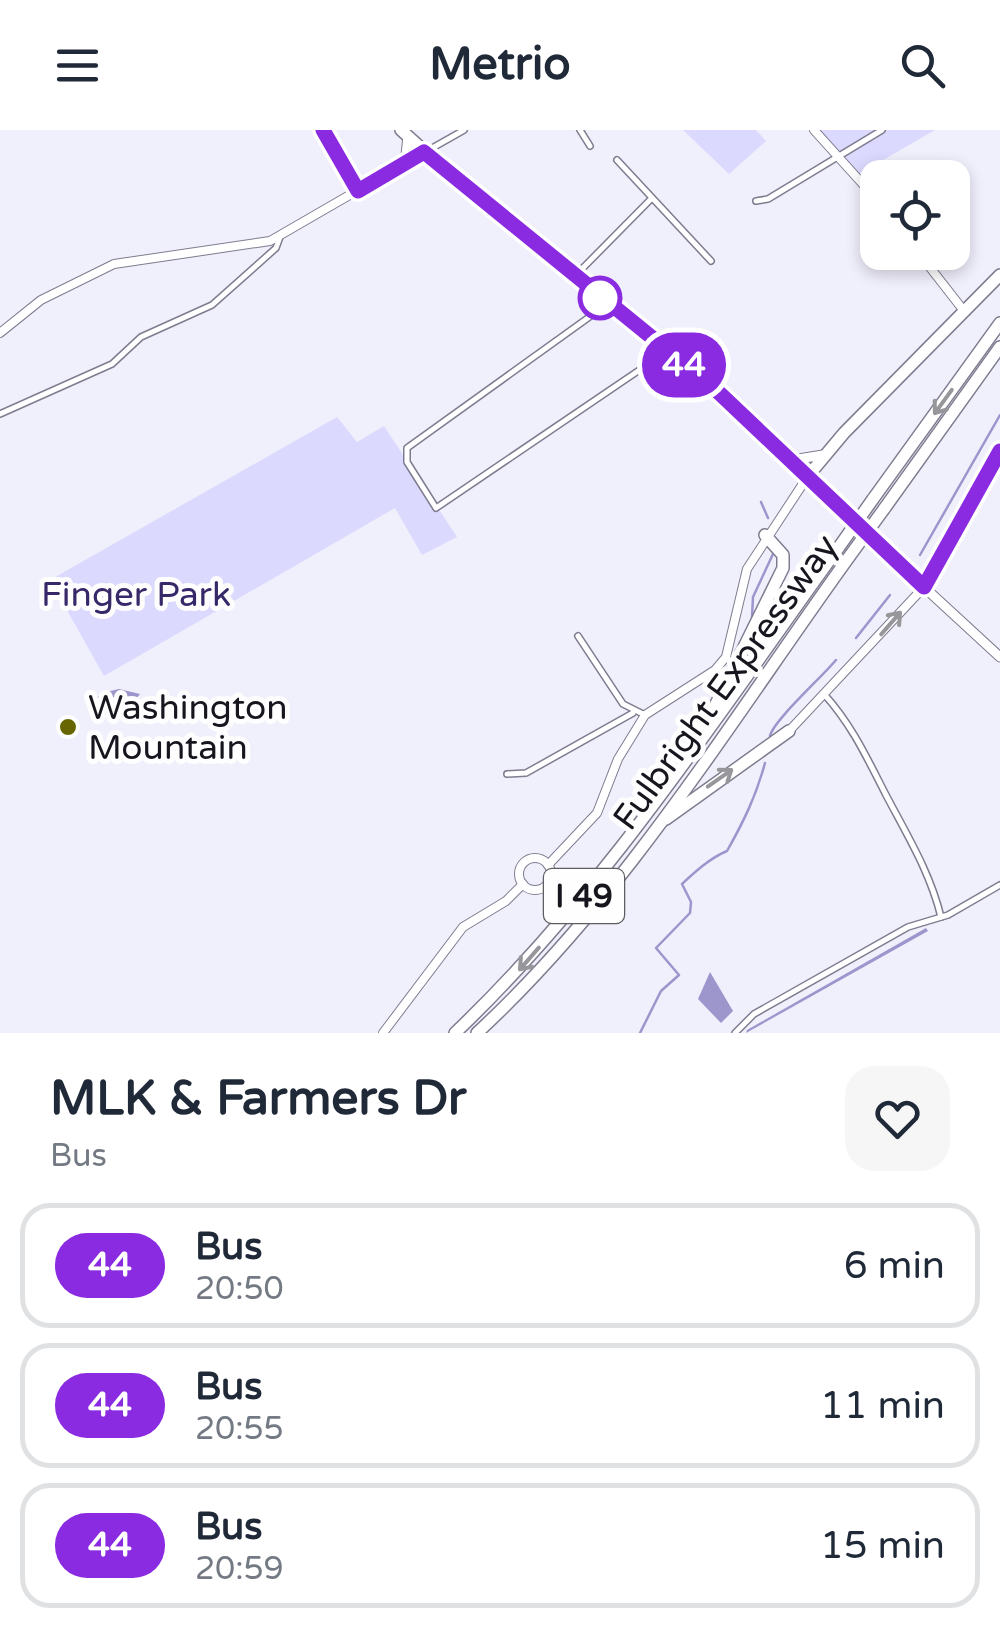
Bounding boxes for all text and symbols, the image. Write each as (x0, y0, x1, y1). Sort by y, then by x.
icon: menu (50, 38, 105, 93)
text: Metrio (429, 38, 571, 92)
icon: search (895, 38, 950, 93)
map controls (860, 160, 970, 270)
button: locate (860, 160, 970, 270)
unlabelled marker (579, 277, 621, 319)
line badge: 44 (639, 332, 729, 398)
text: 44 (662, 344, 706, 386)
one-way arrow (933, 388, 954, 415)
street label: Fulbright Expressway (605, 527, 847, 838)
park label: Finger Park (41, 574, 231, 616)
one-way arrow (879, 611, 901, 637)
place label: Washington Mountain (88, 687, 288, 769)
marker: Washington Mountain (57, 716, 79, 738)
one-way arrow (706, 768, 734, 789)
road number: I 49 (544, 869, 624, 923)
one-way arrow (519, 946, 541, 972)
button: heart (845, 1066, 950, 1171)
text: MLK & Farmers Dr (50, 1070, 466, 1128)
text: Bus (50, 1137, 107, 1175)
text: Bus (195, 1224, 262, 1270)
text: 6 min (844, 1243, 945, 1289)
text: 44 (88, 1244, 132, 1286)
text: 20:50 (195, 1270, 284, 1308)
text: Bus (195, 1364, 262, 1410)
text: 11 min (820, 1383, 945, 1429)
text: 44 (88, 1384, 132, 1426)
text: 20:55 (195, 1410, 284, 1448)
text: Bus (195, 1504, 262, 1550)
text: 15 min (820, 1523, 945, 1569)
text: 44 (88, 1524, 132, 1566)
text: 20:59 (195, 1550, 284, 1588)

